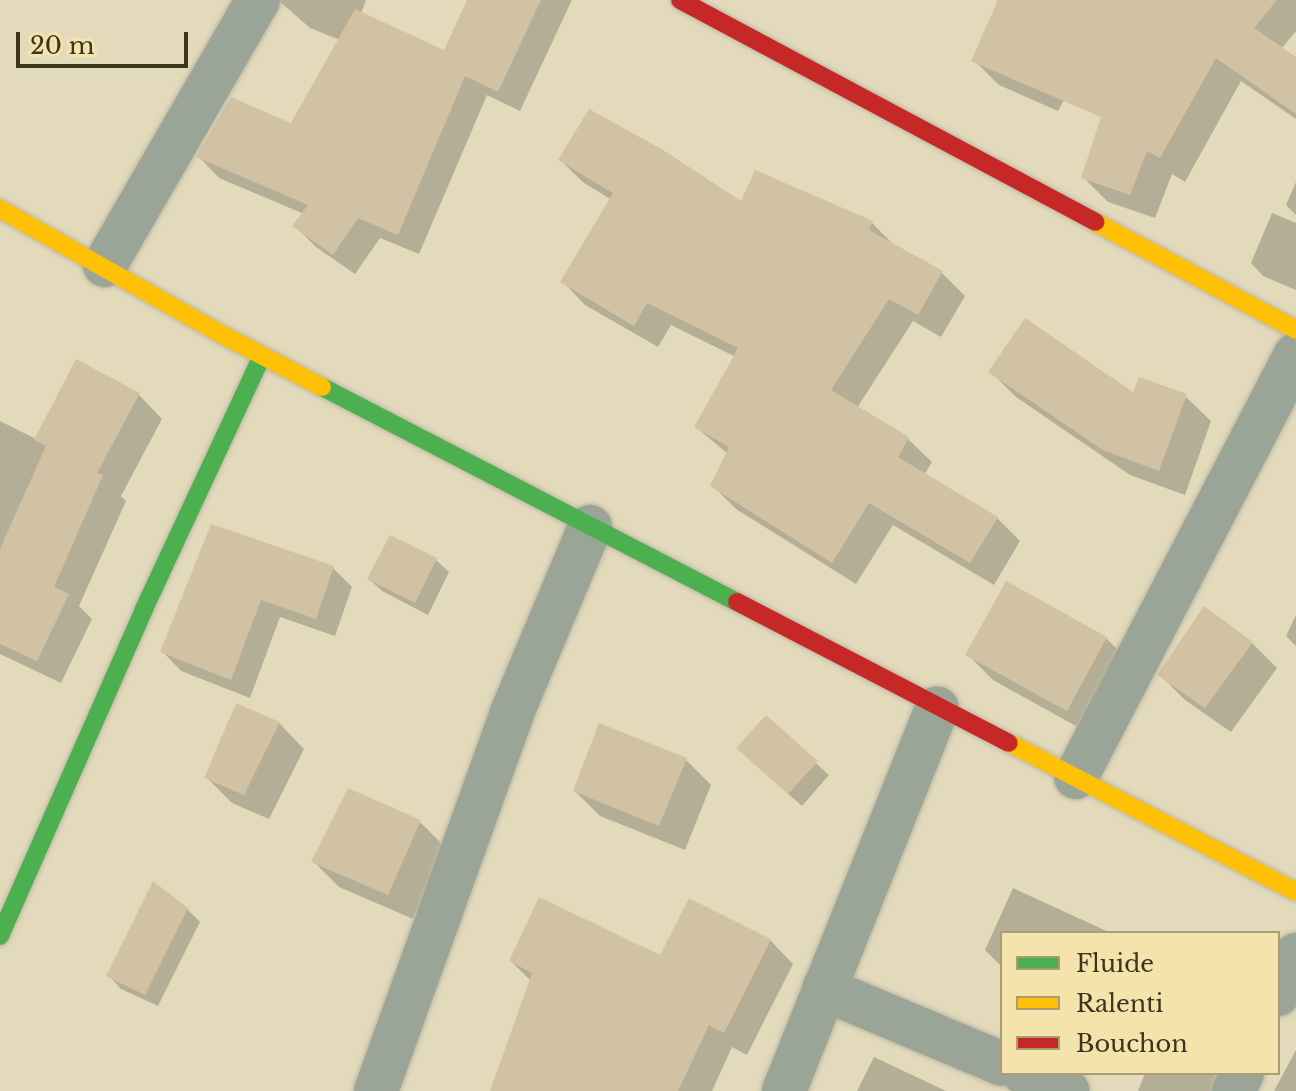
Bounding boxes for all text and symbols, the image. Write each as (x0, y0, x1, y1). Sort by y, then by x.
scale bar (20, 16, 192, 66)
text: 20 m (30, 31, 95, 60)
legend (1000, 931, 1280, 1075)
text: Fluide (1076, 949, 1154, 978)
text: Ralenti (1076, 989, 1164, 1018)
text: Bouchon (1076, 1029, 1188, 1058)

